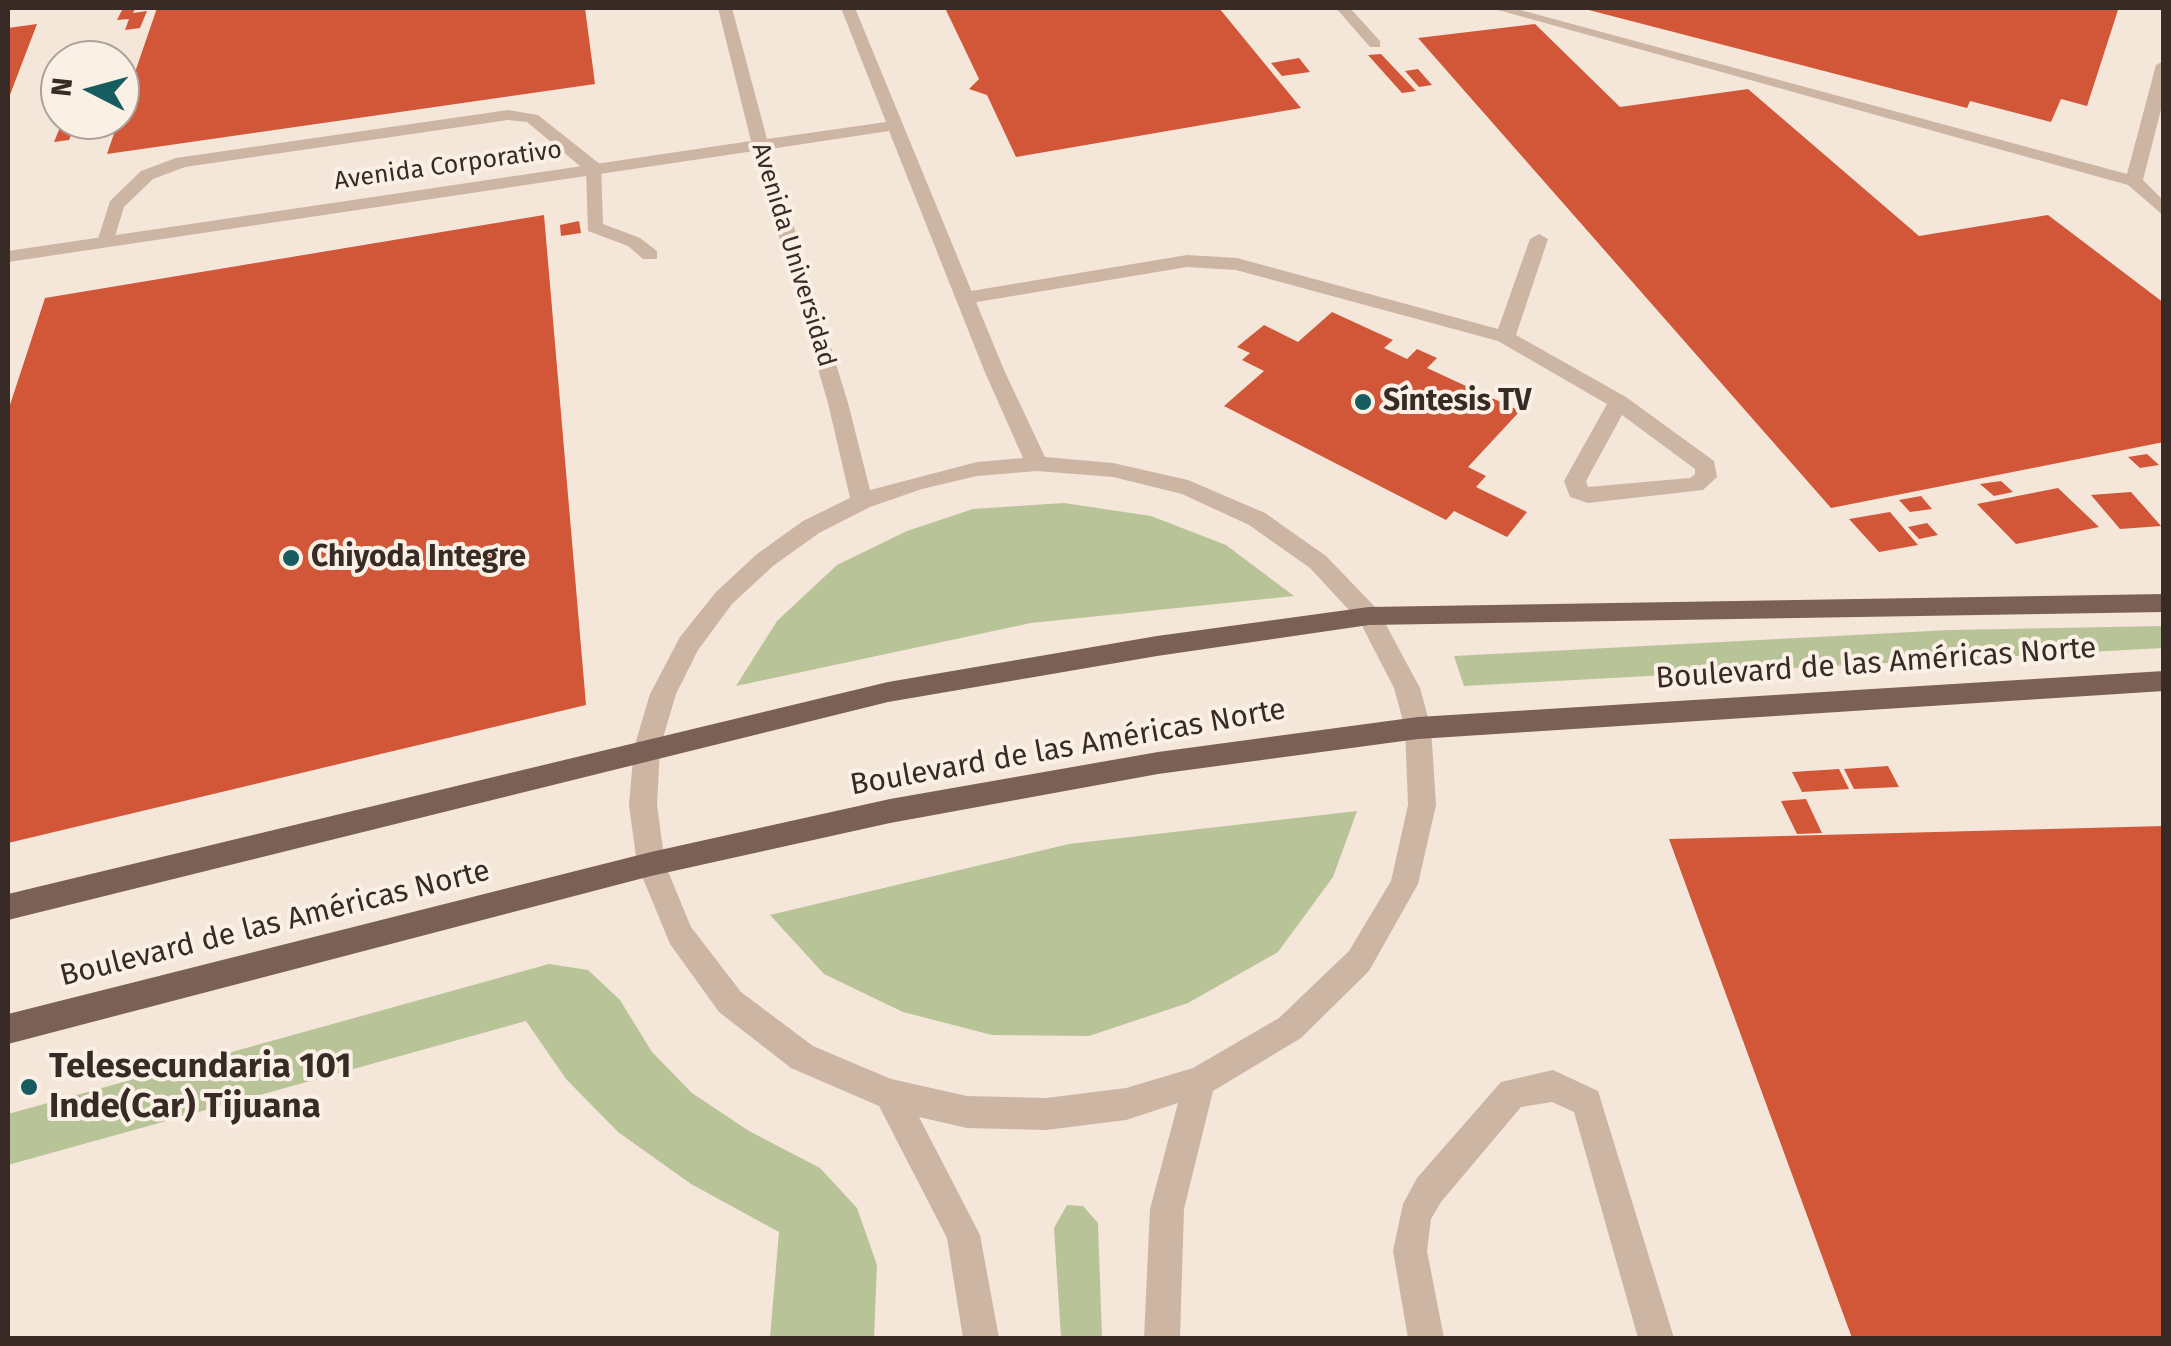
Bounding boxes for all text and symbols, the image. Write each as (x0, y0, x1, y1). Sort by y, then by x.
north arrow (40, 40, 140, 140)
text: N (44, 76, 79, 98)
street label: Avenida Corporativo (332, 135, 564, 197)
street label: Avenida Universidad (745, 139, 841, 371)
place label: Síntesis TV (1383, 384, 1531, 420)
marker: Síntesis TV (1352, 391, 1374, 413)
place label: Chiyoda Integre (311, 540, 526, 576)
marker: Chiyoda Integre (280, 547, 302, 569)
street label: Boulevard de las Américas Norte (1654, 631, 2098, 697)
street label: Boulevard de las Américas Norte (847, 692, 1289, 804)
street label: Boulevard de las Américas Norte (56, 853, 494, 995)
place label: Telesecundaria 101 Inde(Car) Tijuana (49, 1046, 351, 1128)
marker: Telesecundaria 101 Inde(Car) Tijuana (18, 1076, 40, 1098)

